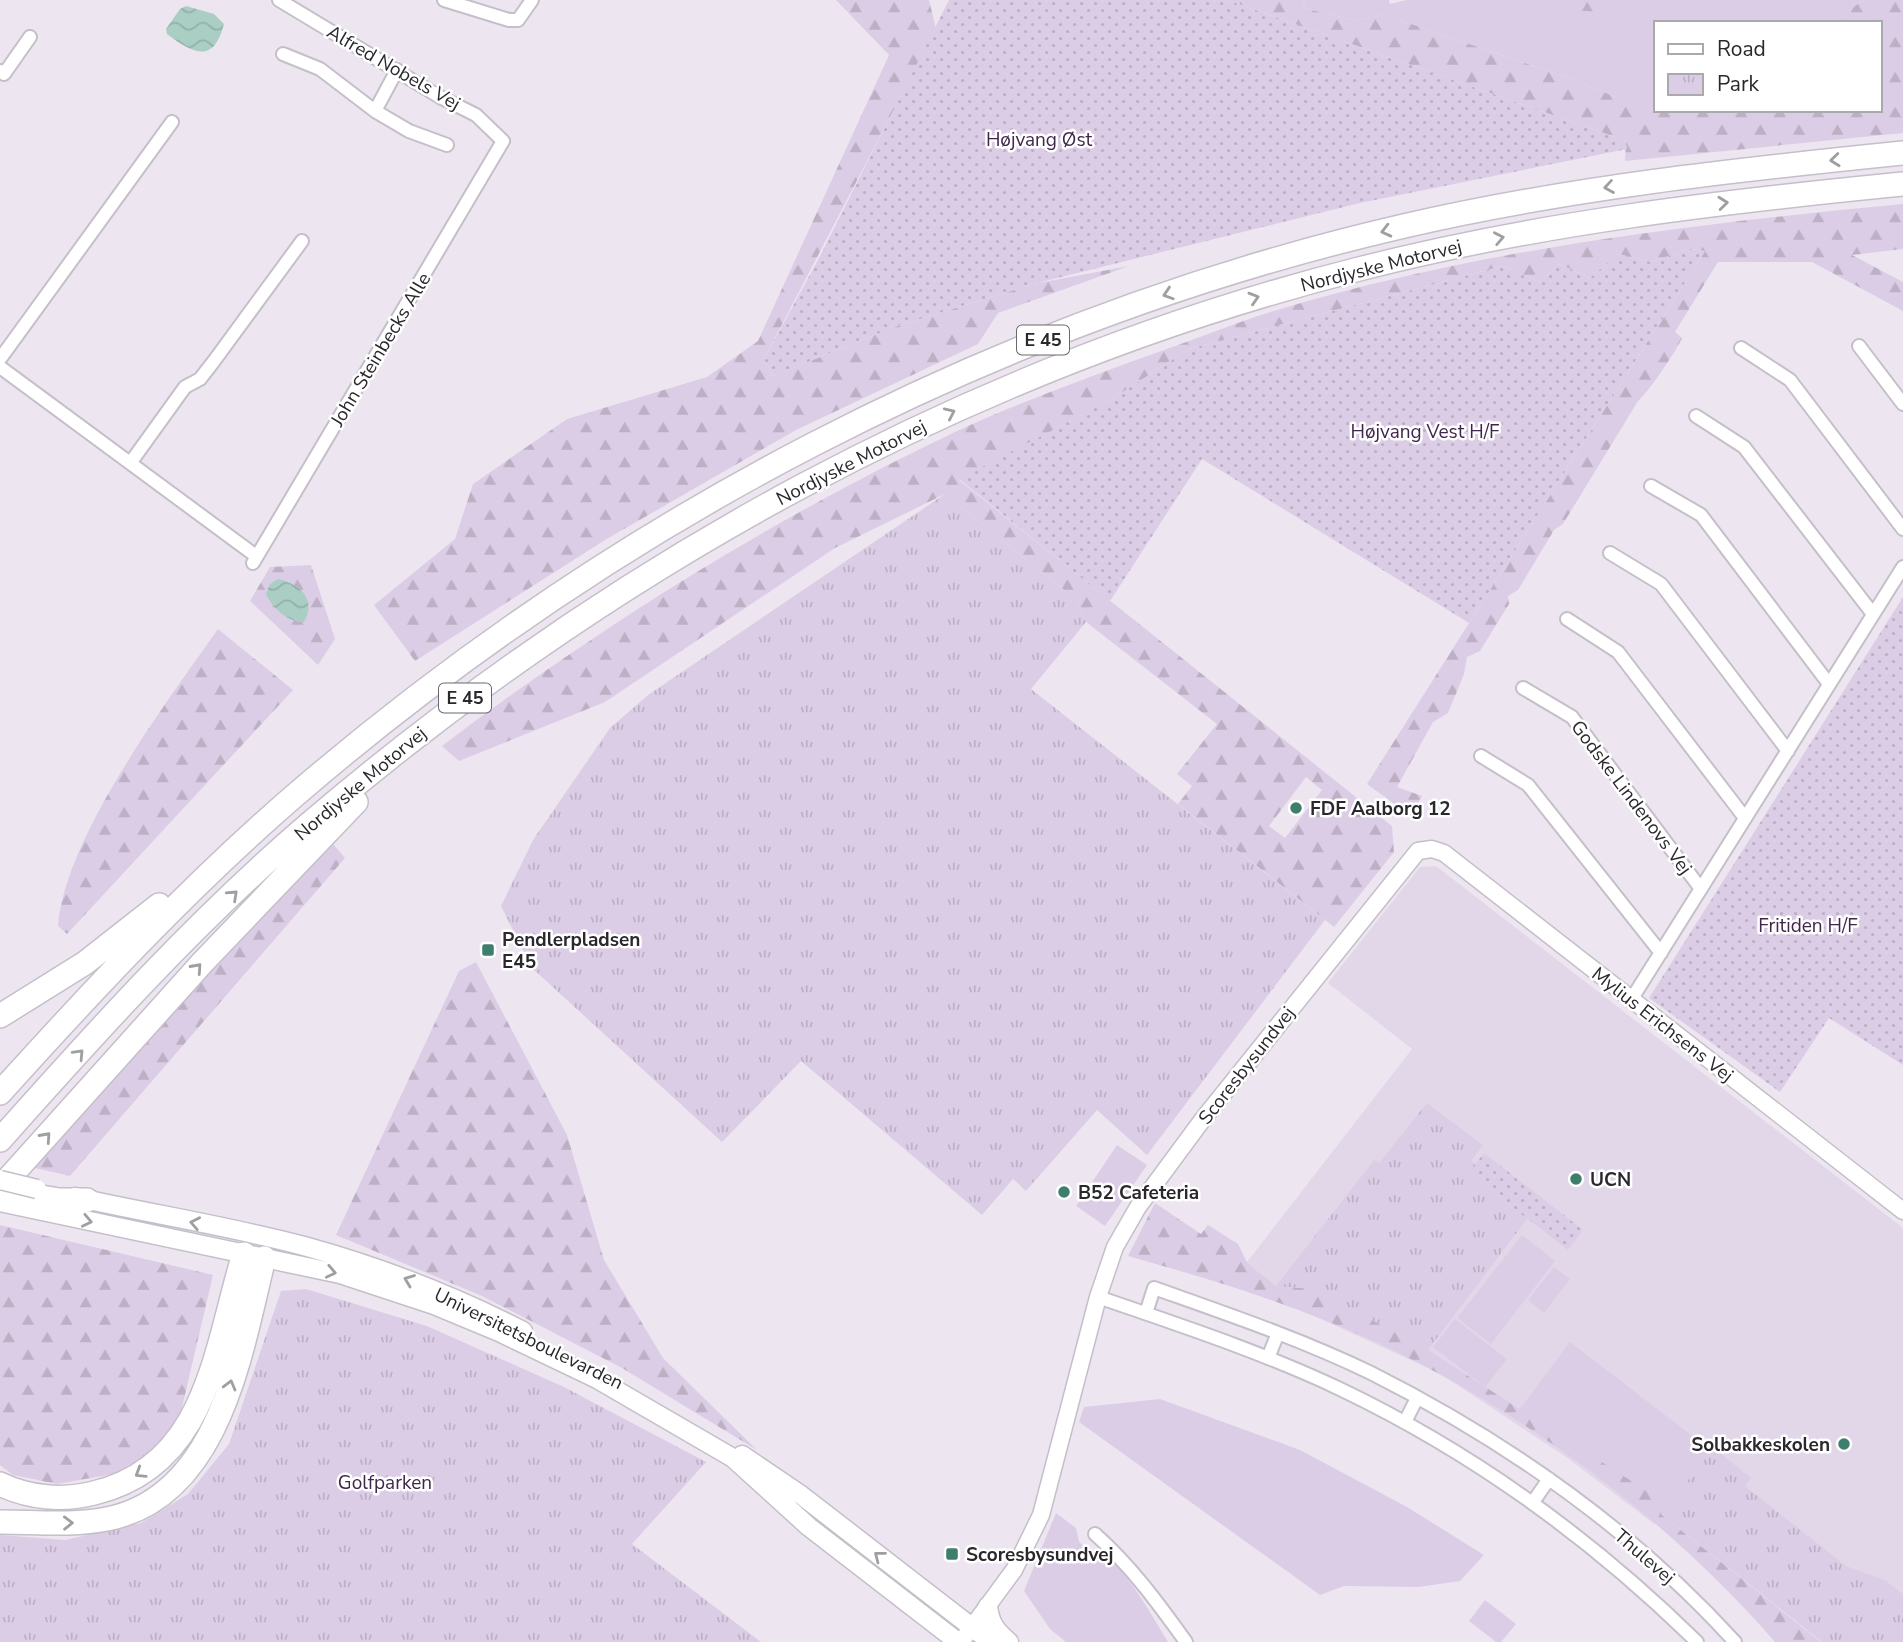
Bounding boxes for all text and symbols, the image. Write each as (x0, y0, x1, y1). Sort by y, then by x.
street label: Alfred Nobels Vej (322, 19, 465, 117)
legend (1654, 21, 1882, 112)
text: Road (1717, 35, 1766, 63)
text: Park (1717, 70, 1759, 98)
park label: Højvang Øst (986, 127, 1092, 153)
one-way arrow (1829, 152, 1840, 167)
one-way arrow (1603, 179, 1615, 194)
one-way arrow (1718, 196, 1729, 211)
one-way arrow (1380, 223, 1392, 237)
one-way arrow (1493, 231, 1505, 246)
street label: Nordjyske Motorvej (1298, 233, 1465, 299)
street label: John Steinbecks Alle (324, 268, 437, 432)
one-way arrow (1162, 286, 1174, 300)
one-way arrow (1248, 292, 1260, 307)
road number: E 45 (1017, 326, 1069, 354)
one-way arrow (943, 407, 955, 421)
street label: Nordjyske Motorvej (772, 414, 931, 512)
park label: Højvang Vest H/F (1351, 419, 1499, 445)
road number: E 45 (439, 684, 491, 712)
street label: Godske Lindenovs Vej (1565, 715, 1698, 880)
street label: Nordjyske Motorvej (289, 721, 432, 847)
place label: FDF Aalborg 12 (1310, 796, 1451, 822)
marker: FDF Aalborg 12 (1288, 800, 1304, 816)
one-way arrow (225, 890, 238, 903)
park label: Fritiden H/F (1758, 913, 1858, 939)
place label: Pendlerpladsen E45 (502, 927, 640, 975)
marker: Pendlerpladsen E45 (480, 942, 496, 958)
street label: Mylius Erichsens Vej (1586, 961, 1739, 1088)
one-way arrow (189, 963, 202, 976)
street label: Scoresbysundvej (1192, 1001, 1301, 1130)
one-way arrow (71, 1049, 84, 1062)
one-way arrow (37, 1132, 50, 1145)
place label: UCN (1590, 1167, 1631, 1193)
marker: UCN (1568, 1171, 1584, 1187)
place label: B52 Cafeteria (1078, 1180, 1199, 1206)
marker: B52 Cafeteria (1056, 1184, 1072, 1200)
one-way arrow (81, 1212, 93, 1227)
one-way arrow (189, 1216, 201, 1231)
one-way arrow (325, 1264, 337, 1279)
one-way arrow (404, 1275, 416, 1289)
street label: Universitetsboulevarden (430, 1282, 628, 1396)
one-way arrow (222, 1379, 236, 1391)
place label: Solbakkeskolen (1691, 1432, 1830, 1458)
marker: Solbakkeskolen (1836, 1436, 1852, 1452)
one-way arrow (135, 1465, 148, 1478)
park label: Golfparken (338, 1470, 432, 1496)
one-way arrow (63, 1515, 74, 1531)
street label: Thulevej (1608, 1523, 1680, 1590)
place label: Scoresbysundvej (966, 1542, 1113, 1568)
marker: Scoresbysundvej (944, 1546, 960, 1562)
one-way arrow (874, 1552, 887, 1565)

